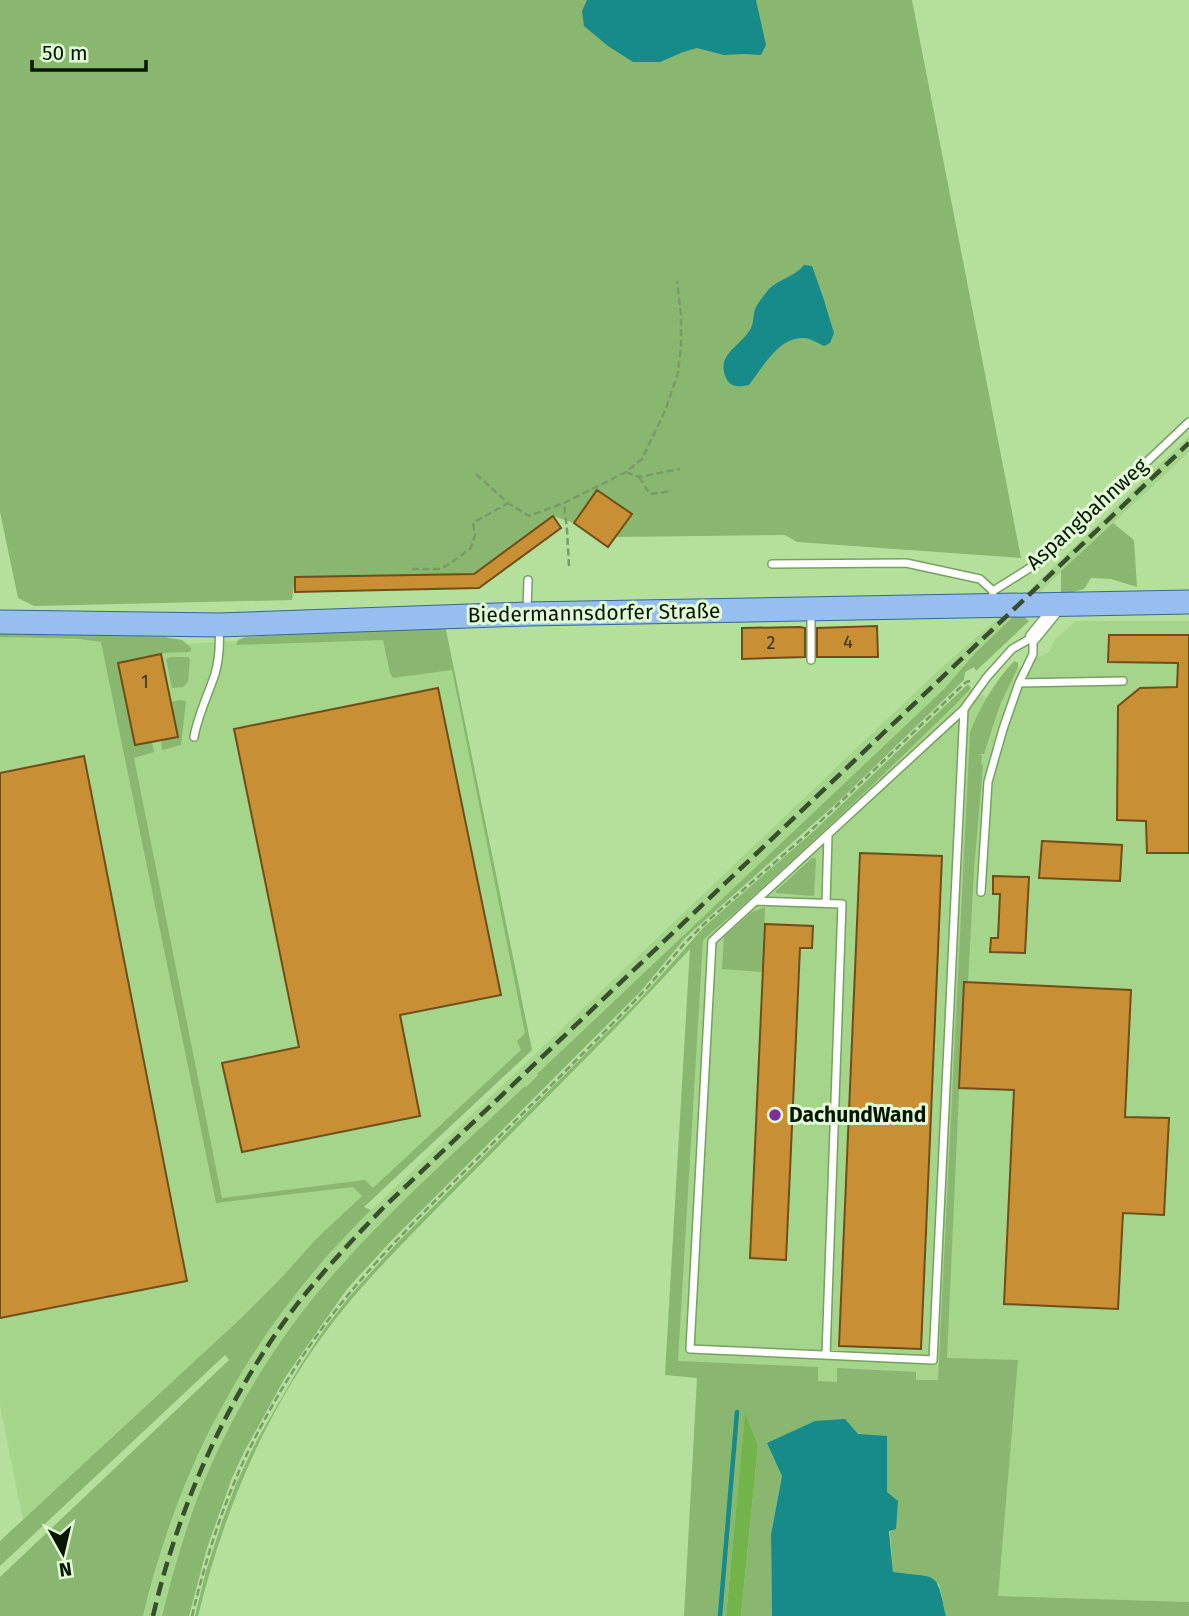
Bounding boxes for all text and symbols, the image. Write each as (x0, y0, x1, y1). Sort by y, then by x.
scale bar (32, 28, 145, 72)
text: 50 m (42, 40, 88, 66)
street label: Aspangbahnweg (1021, 453, 1153, 575)
street label: Biedermannsdorfer Straße (467, 598, 721, 628)
house number: 4 (843, 631, 853, 653)
house number: 2 (767, 632, 776, 654)
house number: 1 (141, 671, 149, 693)
place label: DachundWand (789, 1102, 926, 1128)
marker: DachundWand (767, 1107, 783, 1123)
north arrow (28, 1518, 98, 1588)
text: N (57, 1557, 73, 1582)

